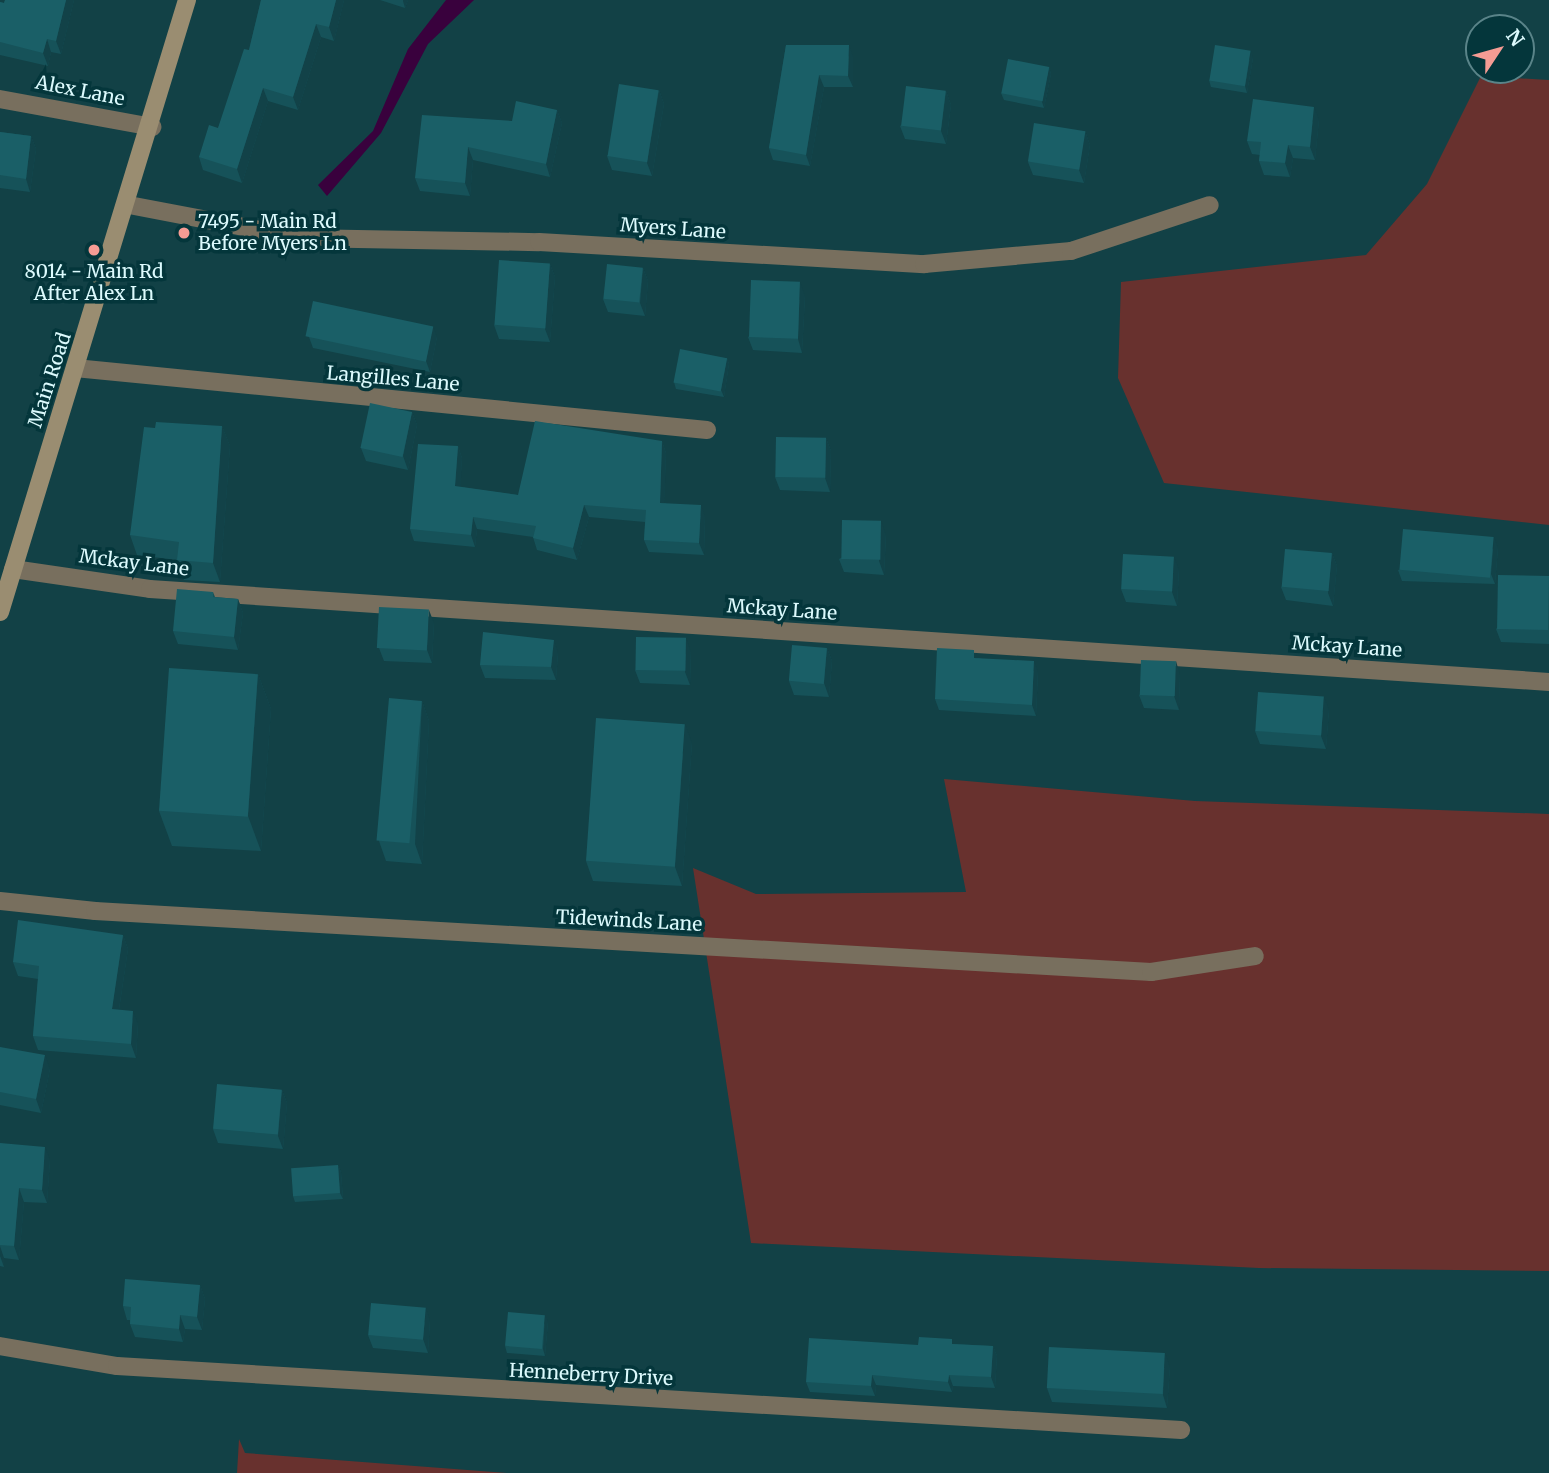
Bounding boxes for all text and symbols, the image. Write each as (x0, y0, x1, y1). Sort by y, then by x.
north arrow (1465, 14, 1535, 84)
text: N (1501, 25, 1529, 51)
street label: Alex Lane (33, 71, 127, 111)
place label: 7495 - Main Rd Before Myers Ln (198, 211, 347, 255)
street label: Myers Lane (619, 214, 727, 244)
marker: 7495 - Main Rd Before Myers Ln (176, 225, 192, 241)
marker: 8014 - Main Rd After Alex Ln (86, 242, 102, 258)
place label: 8014 - Main Rd After Alex Ln (25, 261, 163, 305)
street label: Main Road (24, 330, 76, 430)
street label: Langilles Lane (326, 362, 460, 396)
street label: Mckay Lane (78, 545, 190, 581)
street label: Mckay Lane (726, 595, 838, 625)
street label: Mckay Lane (1291, 632, 1403, 662)
street label: Tidewinds Lane (555, 906, 703, 936)
street label: Henneberry Drive (508, 1359, 674, 1391)

